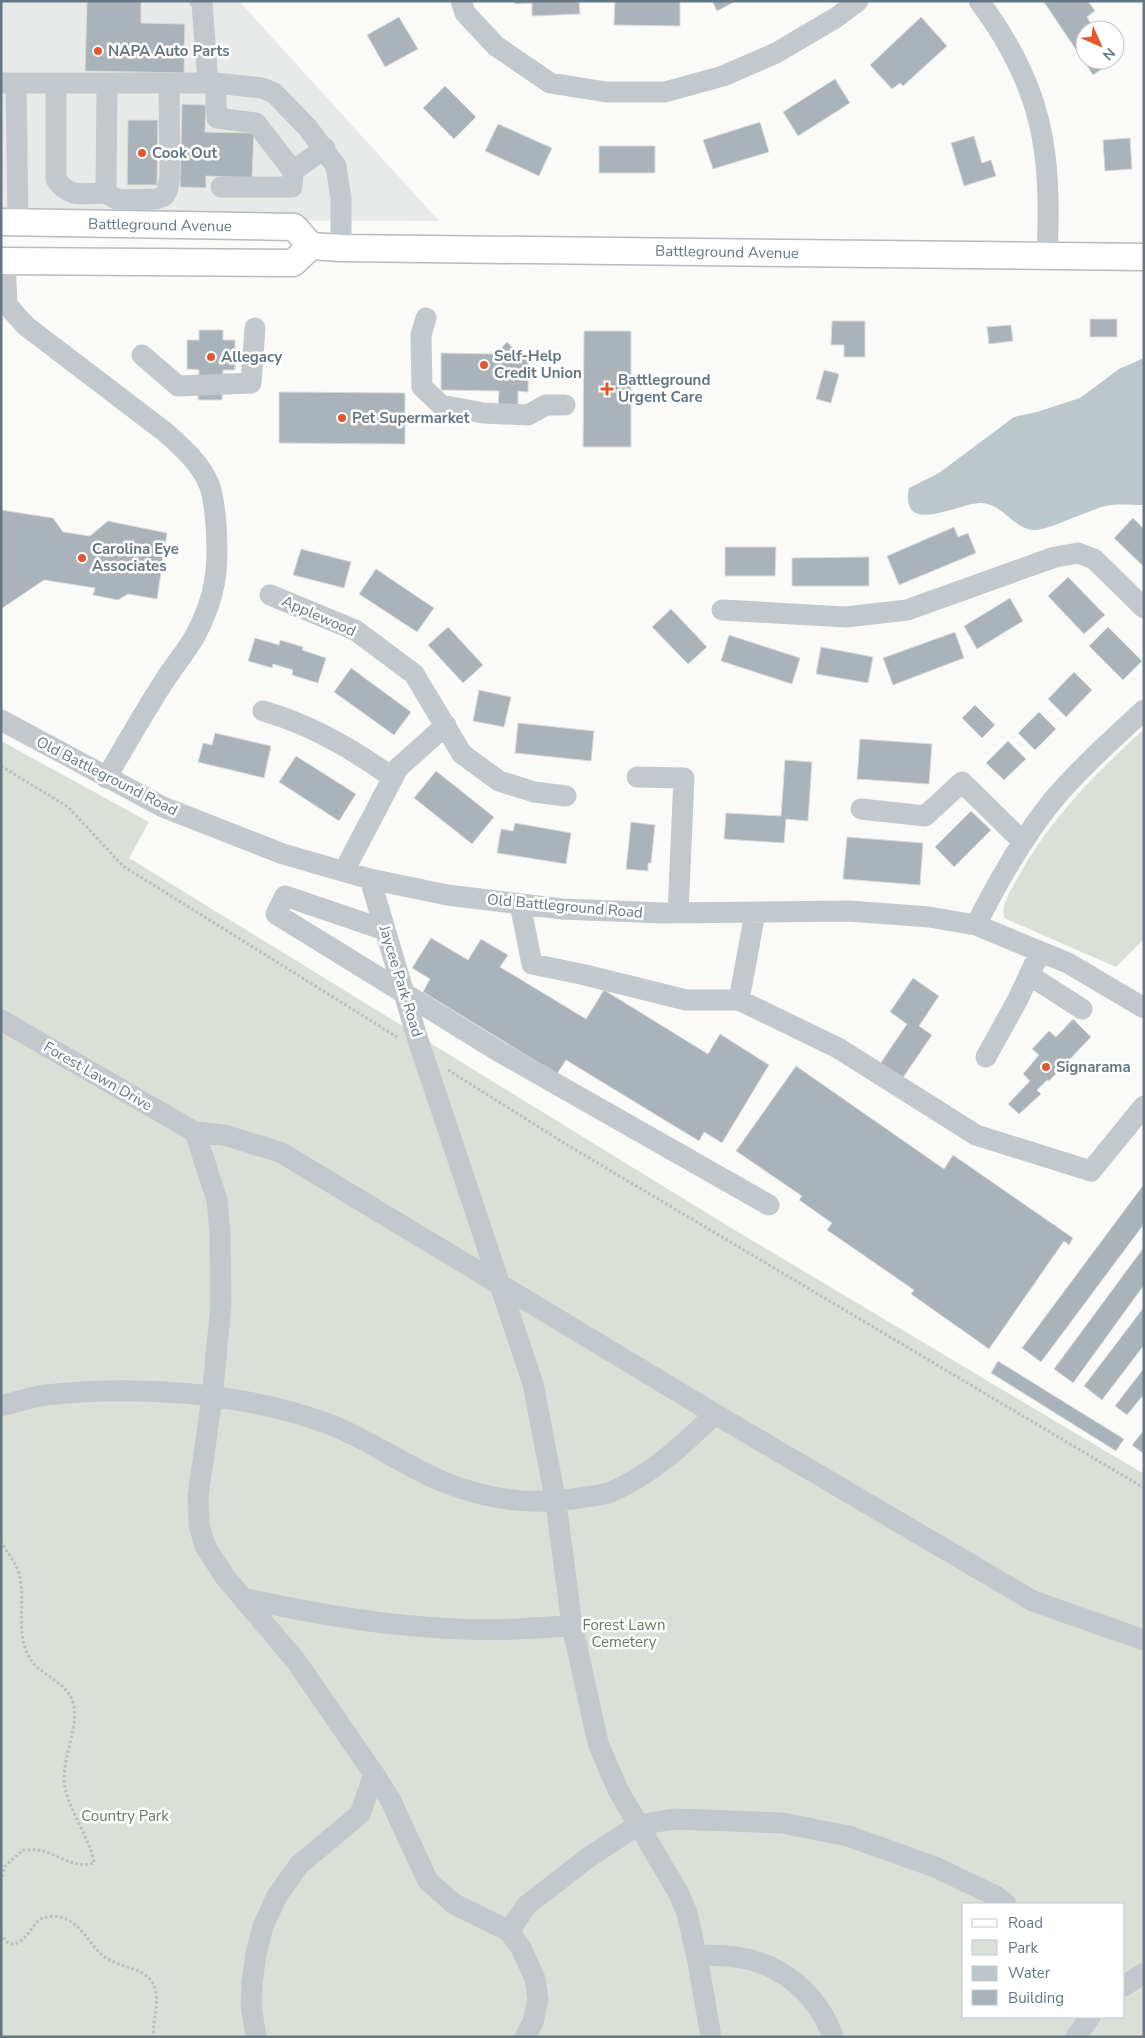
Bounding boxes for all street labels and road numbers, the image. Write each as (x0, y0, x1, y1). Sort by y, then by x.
street label: Battleground Avenue (88, 214, 232, 236)
street label: Battleground Avenue (655, 241, 799, 263)
street label: Applewood (279, 591, 359, 641)
street label: Old Battleground Road (33, 732, 181, 820)
street label: Old Battleground Road (486, 889, 644, 923)
street label: Jaycee Park Road (374, 922, 427, 1039)
street label: Forest Lawn Drive (40, 1037, 156, 1115)

